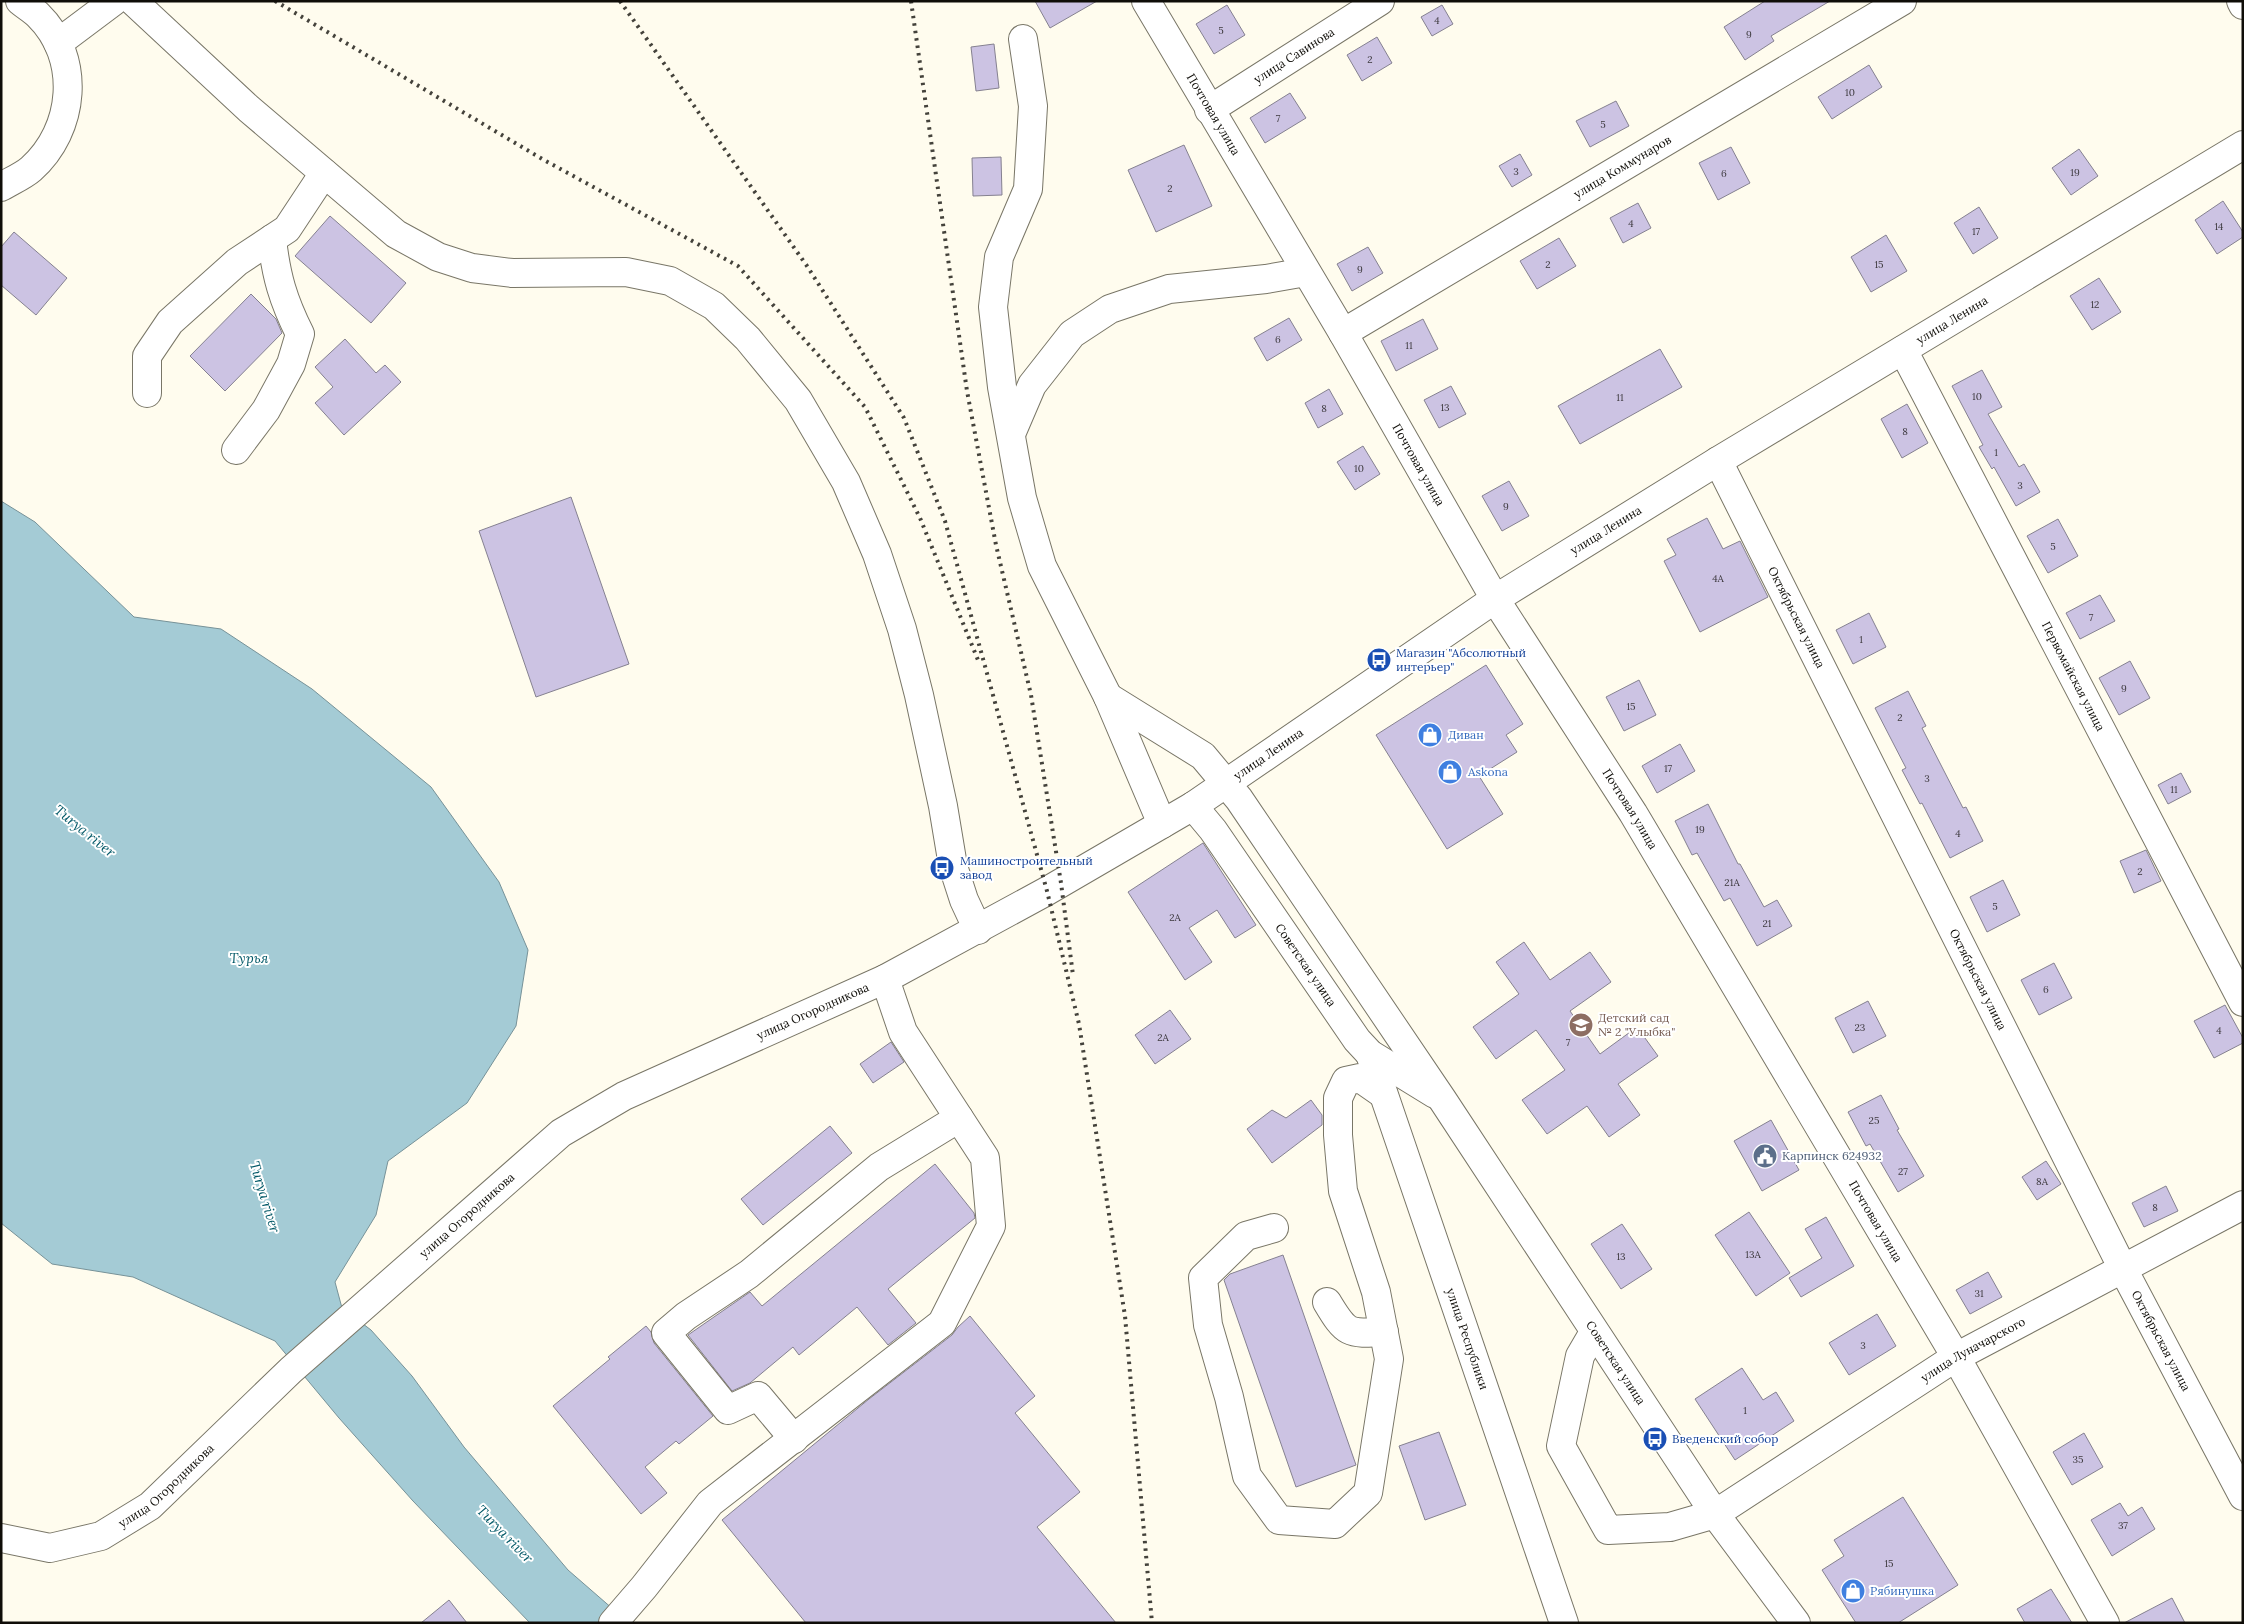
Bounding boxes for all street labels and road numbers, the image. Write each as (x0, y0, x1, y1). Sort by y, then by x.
street label: улица Савинова (1251, 24, 1337, 87)
street label: Почтовая улица (1184, 71, 1244, 158)
street label: улица Коммунаров (1571, 132, 1674, 201)
street label: улица Ленина (1913, 292, 1990, 347)
street label: Почтовая улица (1389, 421, 1448, 508)
street label: улица Ленина (1567, 502, 1644, 558)
street label: Октябрьская улица (1765, 564, 1829, 670)
street label: Первомайская улица (2039, 619, 2108, 734)
street label: улица Ленина (1231, 725, 1306, 783)
street label: Почтовая улица (1599, 766, 1661, 852)
street label: Советская улица (1272, 920, 1340, 1009)
street label: Октябрьская улица (1947, 926, 2010, 1033)
street label: улица Огородникова (754, 979, 871, 1043)
street label: улица Огородникова (416, 1169, 517, 1261)
street label: Почтовая улица (1846, 1178, 1906, 1265)
street label: улица Республики (1443, 1286, 1492, 1392)
street label: Октябрьская улица (2129, 1288, 2194, 1393)
street label: улица Луначарского (1918, 1314, 2028, 1385)
street label: Советская улица (1583, 1318, 1649, 1407)
street label: улица Огородникова (115, 1441, 217, 1531)

